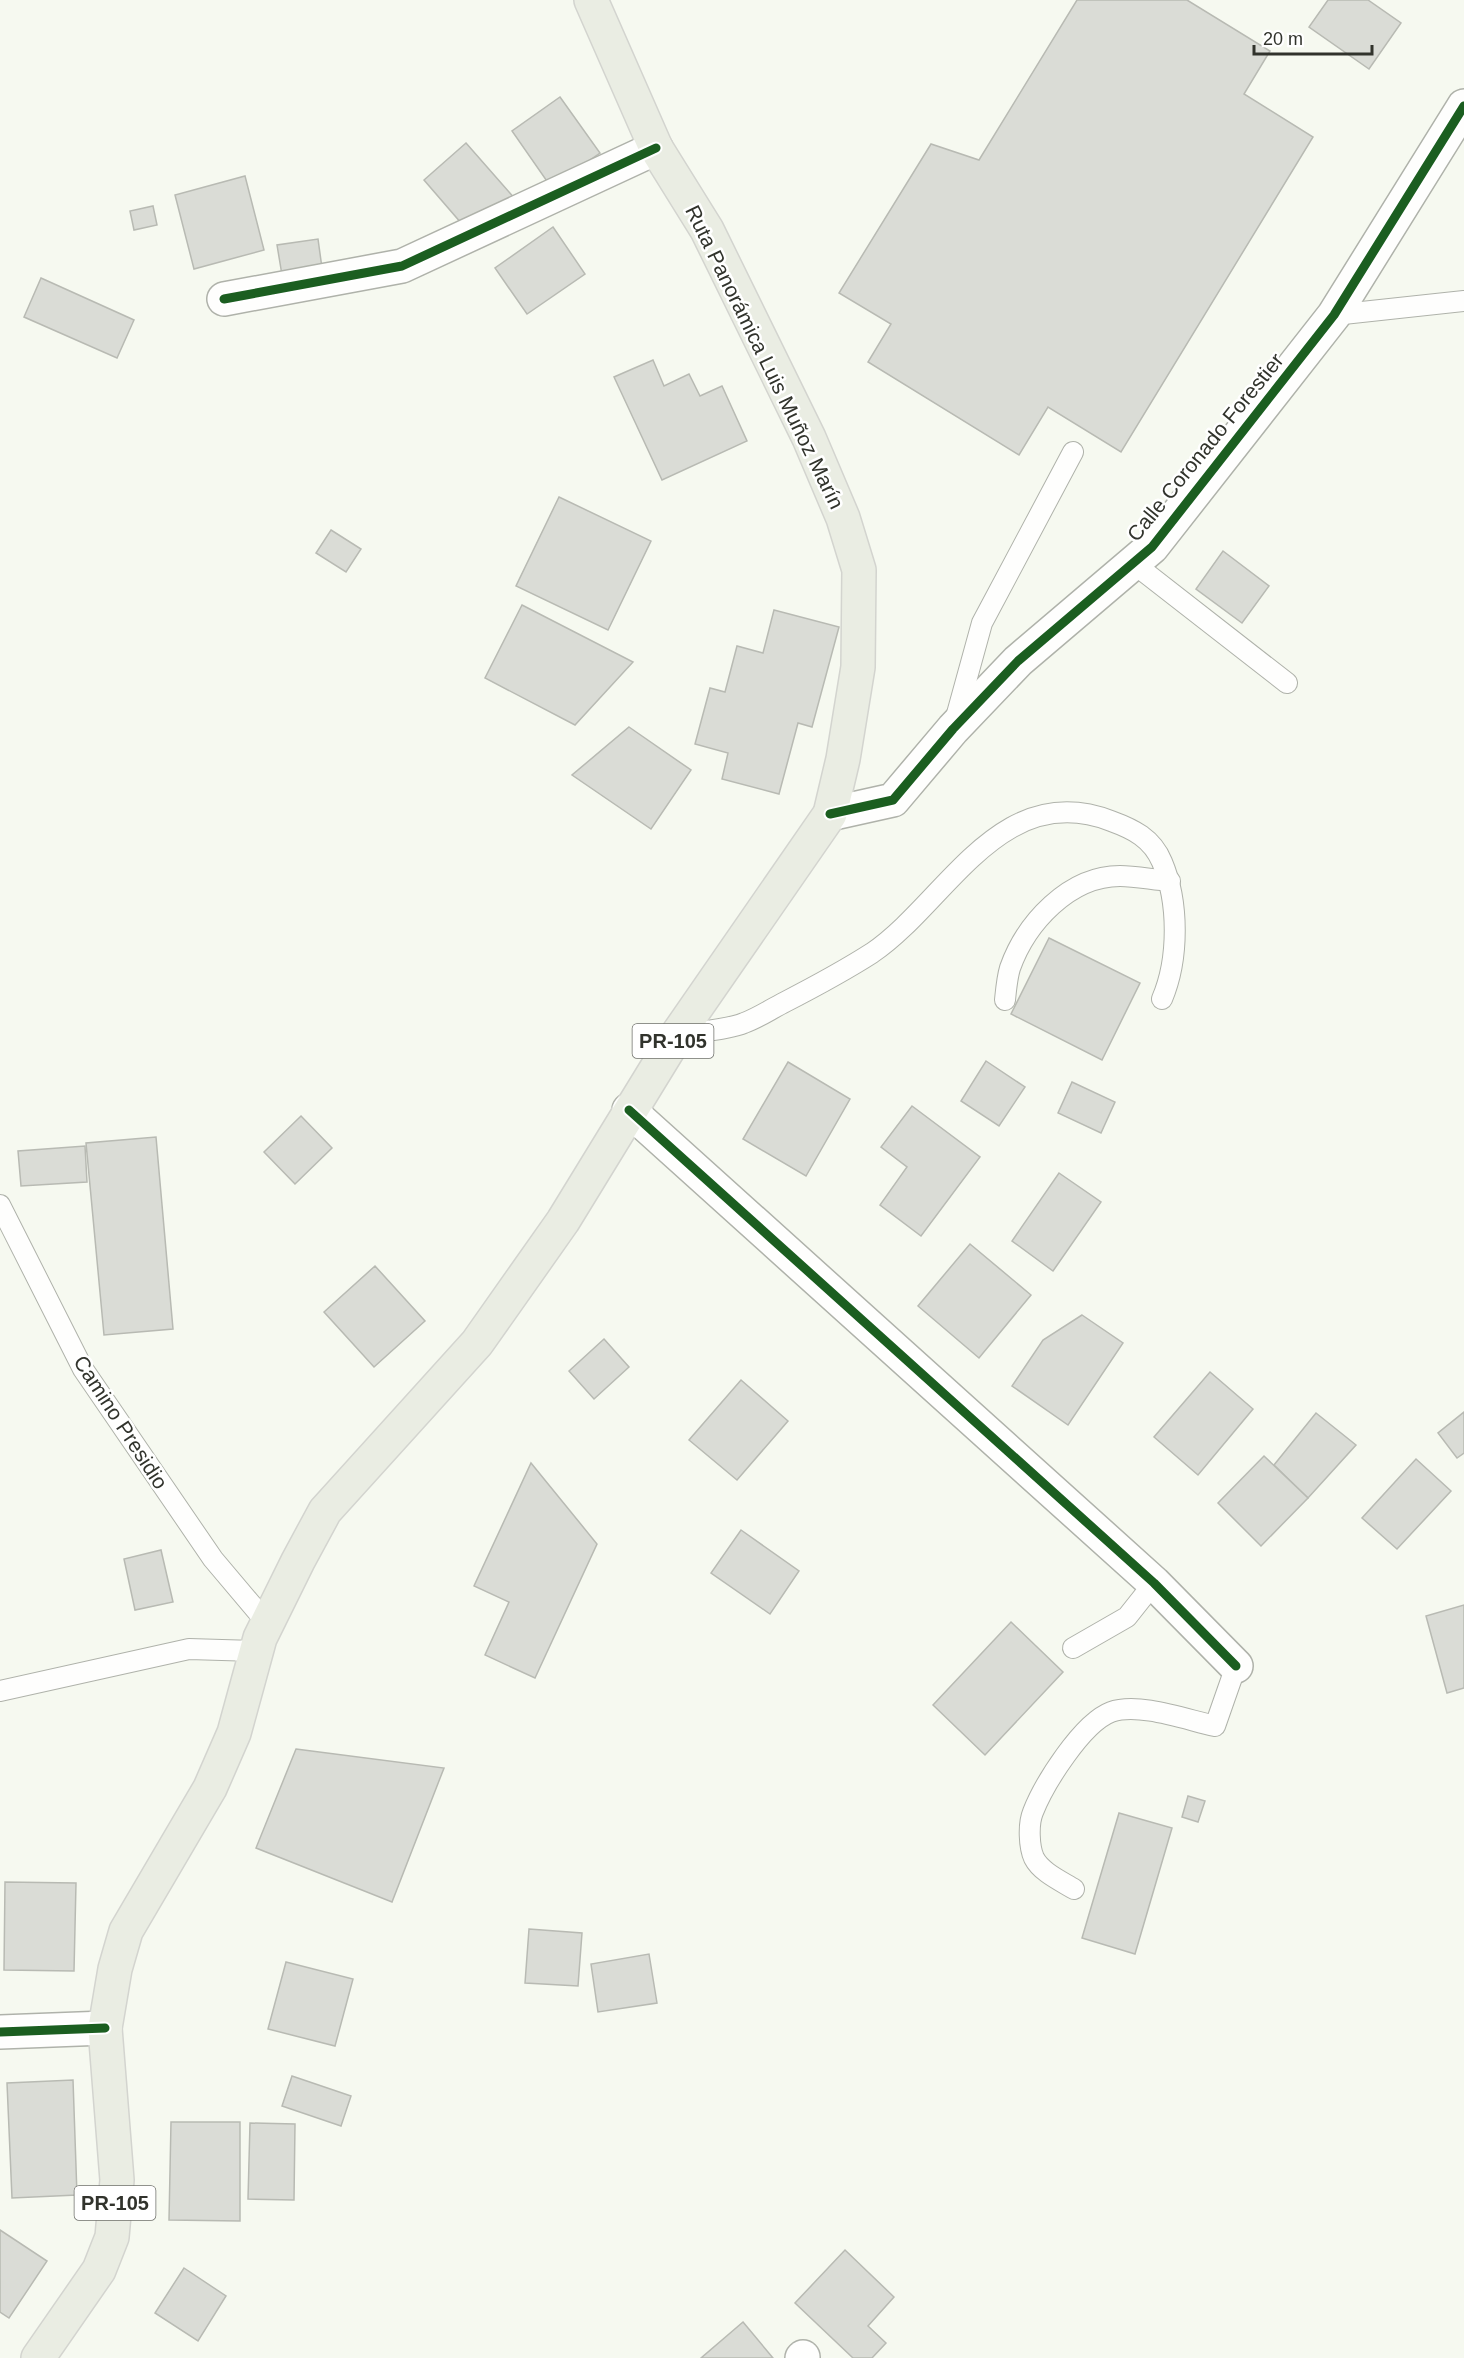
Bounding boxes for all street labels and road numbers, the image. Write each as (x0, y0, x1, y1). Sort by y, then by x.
street label: Ruta Panorámica Luis Muñoz Marín (681, 201, 849, 513)
street label: Calle Coronado Forestier (1122, 349, 1288, 545)
road number: PR-105 (632, 1024, 714, 1058)
street label: Camino Presidio (69, 1351, 173, 1493)
road number: PR-105 (74, 2186, 156, 2220)

